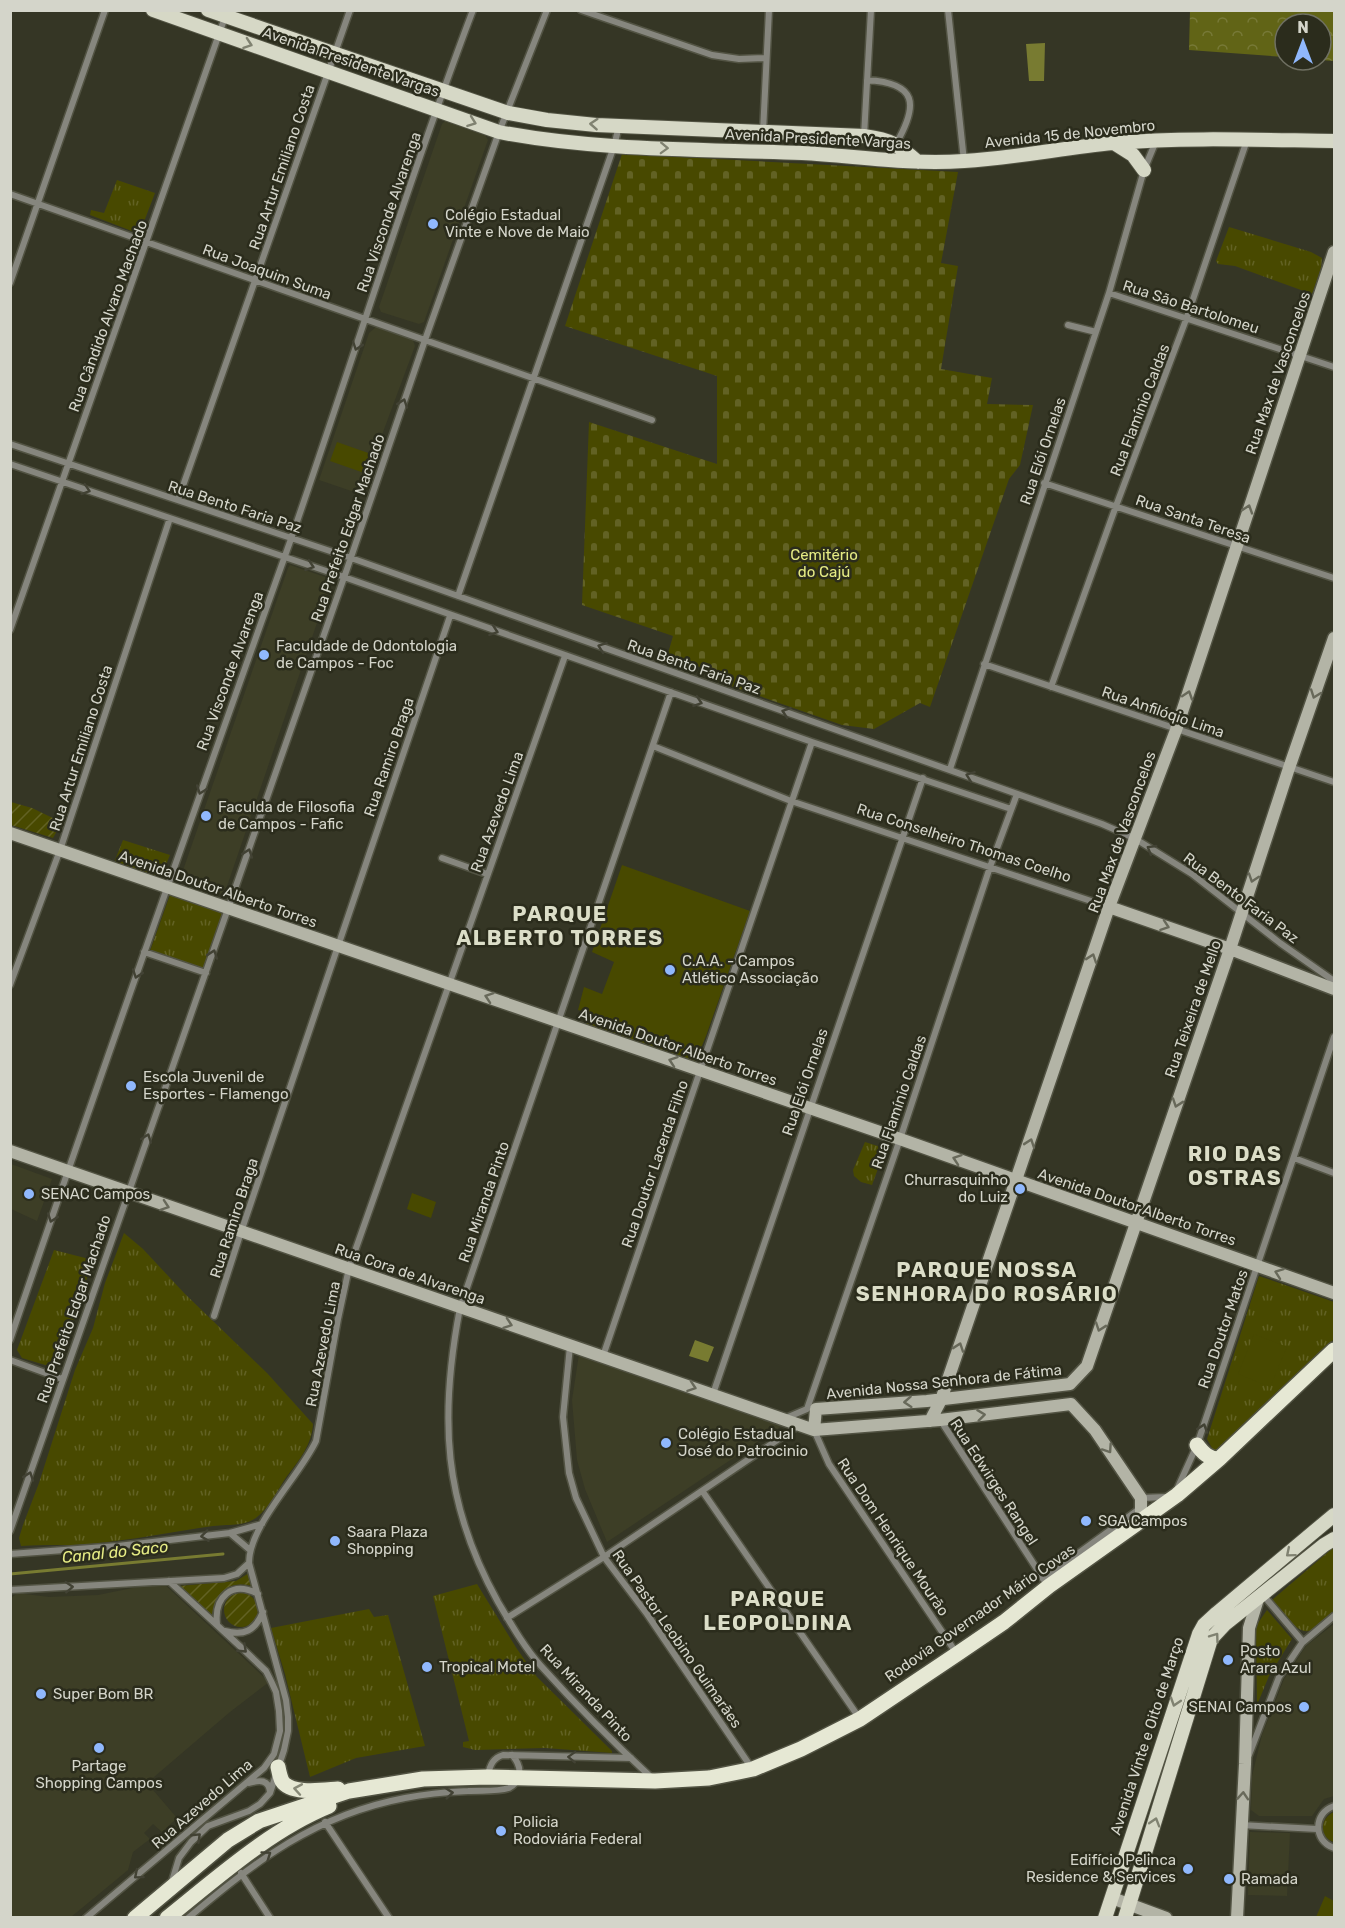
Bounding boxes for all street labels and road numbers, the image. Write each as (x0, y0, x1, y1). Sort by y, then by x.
street label: Avenida Presidente Vargas (260, 23, 442, 101)
street label: Rua Artur Emiliano Costa (245, 82, 319, 252)
street label: Avenida 15 de Novembro (984, 116, 1156, 152)
street label: Avenida Presidente Vargas (725, 125, 912, 153)
street label: Rua Visconde Alvarenga (353, 129, 425, 295)
street label: Rua Cândido Alvaro Machado (65, 218, 151, 414)
street label: Rua Joaquim Suma (200, 240, 334, 304)
street label: Rua São Bartolomeu (1121, 276, 1261, 338)
street label: Rua Max de Vasconcelos (1242, 289, 1314, 457)
street label: Rua Flamínio Caldas (1106, 341, 1174, 479)
street label: Rua Elói Ornelas (1016, 395, 1070, 507)
street label: Rua Prefeito Edgar Machado (307, 432, 389, 624)
street label: Rua Bento Faria Paz (166, 477, 305, 537)
street label: Rua Santa Teresa (1133, 491, 1253, 547)
street label: Rua Visconde Alvarenga (193, 589, 267, 753)
street label: Rua Bento Faria Paz (625, 636, 763, 698)
street label: Rua Artur Emiliano Costa (46, 663, 116, 833)
street label: Rua Anfilóqio Lima (1099, 683, 1227, 741)
street label: Rua Ramiro Braga (360, 695, 418, 819)
street label: Rua Max de Vasconcelos (1084, 748, 1160, 915)
street label: Rua Azevedo Lima (467, 749, 527, 875)
street label: Rua Conselheiro Thomas Coelho (855, 800, 1073, 886)
street label: Avenida Doutor Alberto Torres (117, 847, 320, 932)
street label: Rua Bento Faria Paz (1180, 849, 1302, 947)
street label: Rua Teixeira de Mello (1161, 938, 1225, 1080)
street label: Avenida Doutor Alberto Torres (577, 1005, 780, 1090)
street label: Rua Elói Ornelas (778, 1026, 832, 1138)
street label: Rua Flamínio Caldas (868, 1032, 930, 1171)
street label: Rua Doutor Lacerda Filho (618, 1078, 692, 1250)
street label: Rua Miranda Pinto (455, 1139, 513, 1265)
street label: Rua Ramiro Braga (206, 1156, 262, 1280)
street label: Avenida Doutor Alberto Torres (1036, 1165, 1239, 1250)
street label: Rua Prefeito Edgar Machado (33, 1213, 115, 1405)
street label: Rua Cora de Alvarenga (332, 1240, 488, 1308)
street label: Rua Doutor Matos (1194, 1267, 1252, 1391)
street label: Rua Azevedo Lima (302, 1280, 344, 1408)
street label: Avenida Nossa Senhora de Fátima (825, 1361, 1063, 1403)
street label: Rua Edwirges Rangel (946, 1416, 1042, 1548)
street label: Rua Dom Henrique Mourão (833, 1455, 953, 1619)
street label: Rodovia Governador Mário Covas (881, 1540, 1079, 1686)
street label: Rua Pastor Leobino Guimarães (608, 1546, 746, 1732)
street label: Avenida Vinte e Oito de Março (1106, 1635, 1188, 1837)
street label: Rua Miranda Pinto (536, 1640, 636, 1746)
street label: Rua Azevedo Lima (148, 1755, 256, 1853)

